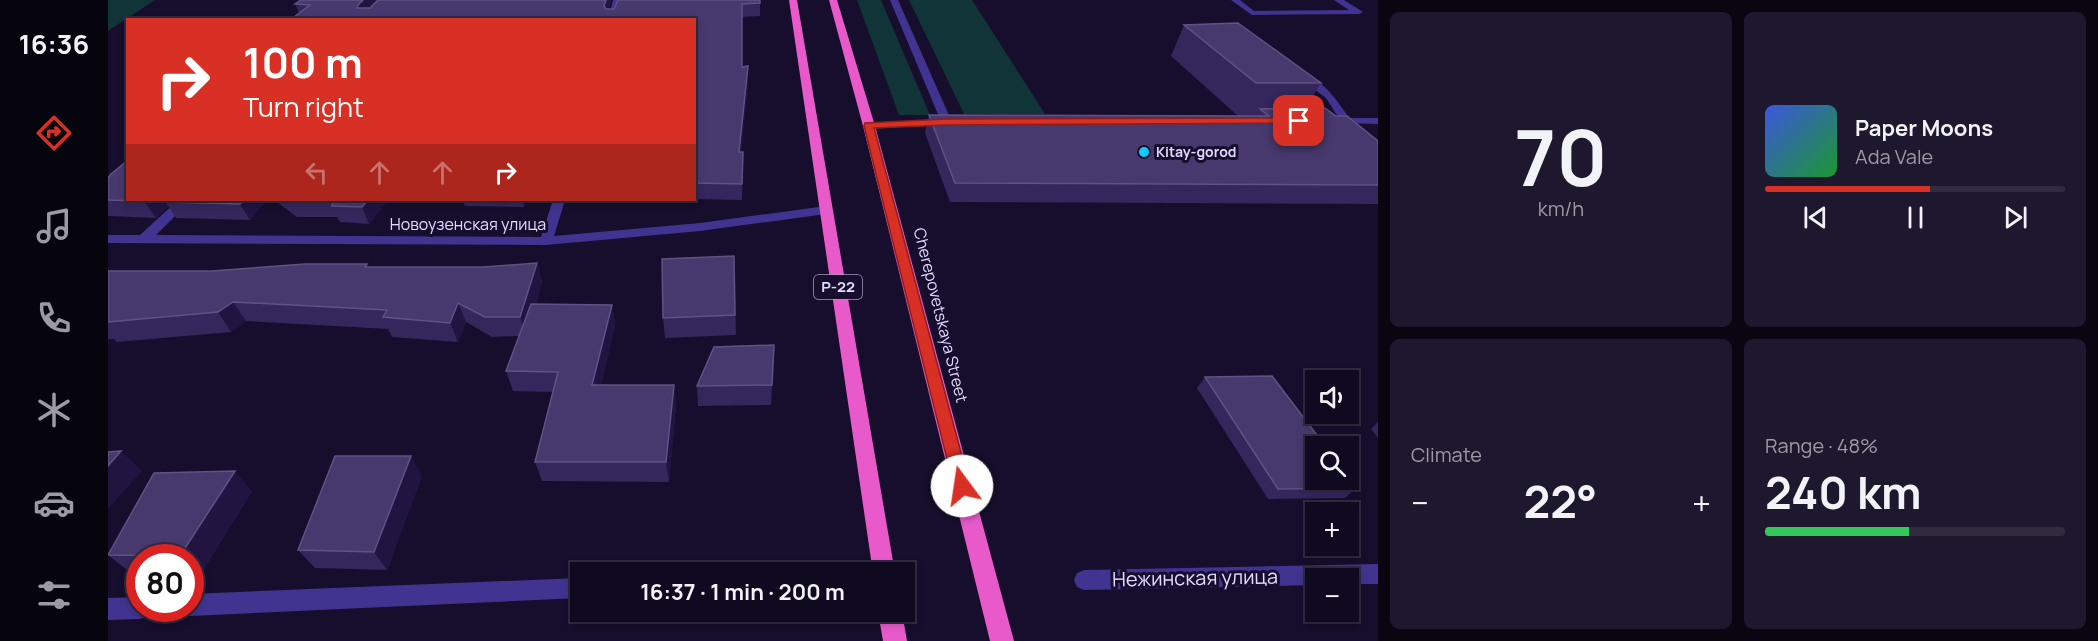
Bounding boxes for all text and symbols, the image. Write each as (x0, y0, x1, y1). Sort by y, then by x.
text: 16:36 (19, 25, 89, 62)
text: 100 m (243, 33, 363, 91)
icon: right (144, 42, 222, 120)
text: Turn right (243, 88, 364, 125)
pin (1273, 95, 1324, 146)
text: 70 (1515, 103, 1607, 209)
icon: arrive (1282, 104, 1315, 137)
icon: directions (33, 112, 75, 154)
text: Paper Moons (1855, 113, 1993, 143)
place label: Kitay-gorod (1156, 142, 1236, 161)
text: Ada Vale (1855, 143, 1933, 170)
marker: Kitay-gorod (1137, 145, 1151, 159)
icon: left (300, 156, 333, 189)
icon: ahead (363, 156, 396, 189)
icon: ahead (426, 156, 459, 189)
icon: right (489, 156, 522, 189)
text: km/h (1538, 195, 1584, 222)
icon: previous (1799, 201, 1832, 234)
icon: pause (1899, 201, 1932, 234)
icon: next (1999, 201, 2032, 234)
icon: music (33, 205, 75, 247)
street label: Новоузенская улица (390, 213, 546, 235)
street label: Cherepovetskaya Street (909, 225, 973, 405)
road number: Р-22 (814, 275, 862, 299)
icon: phone (33, 297, 75, 339)
map controls (1305, 370, 1359, 622)
button: sound (1305, 370, 1359, 424)
icon: climate (33, 389, 75, 431)
text: Range · 48% (1765, 432, 1878, 459)
button: search (1305, 436, 1359, 490)
text: Climate (1411, 441, 1482, 468)
position arrow (930, 454, 994, 518)
text: 240 km (1765, 461, 1922, 523)
text: 22° (1523, 470, 1597, 532)
text: − (1411, 480, 1429, 525)
text: + (1692, 480, 1711, 525)
icon: car (33, 482, 75, 524)
button: + (1305, 502, 1359, 556)
speed limit sign: 80 (126, 544, 204, 622)
street label: Нежинская улица (1112, 563, 1278, 592)
button: − (1305, 568, 1359, 622)
icon: filters (33, 574, 75, 616)
text: 16:37 · 1 min · 200 m (640, 577, 845, 607)

